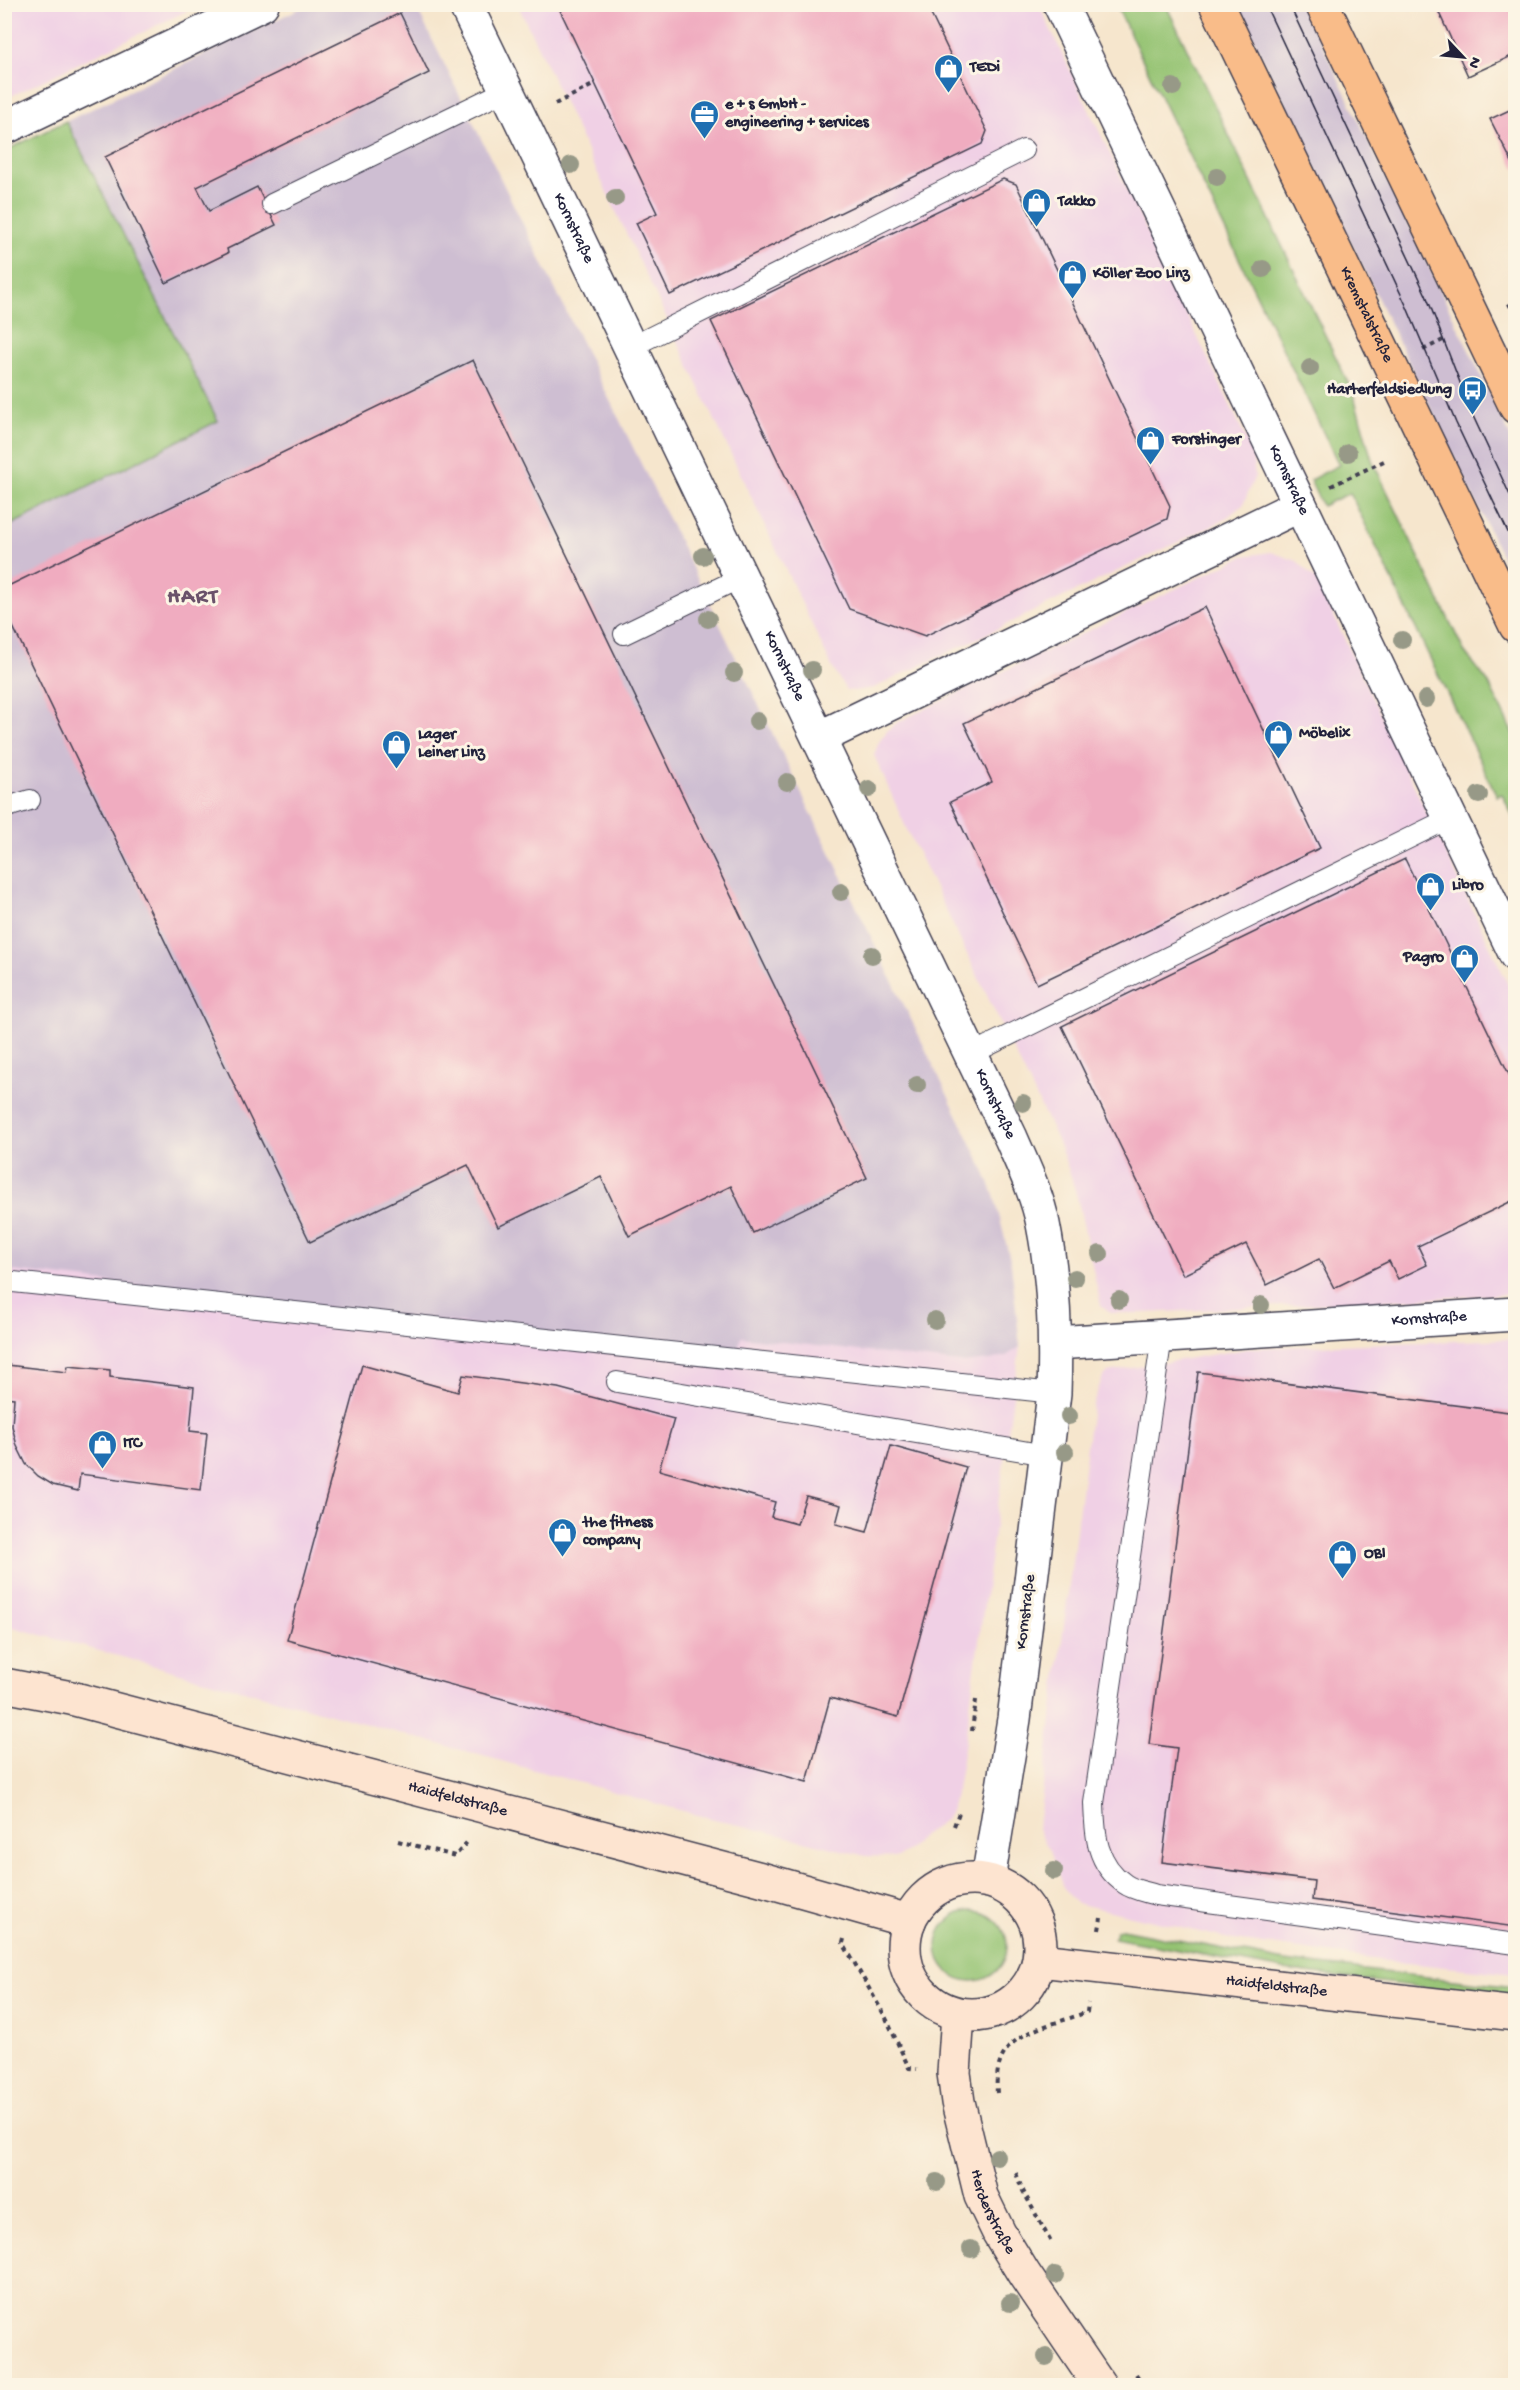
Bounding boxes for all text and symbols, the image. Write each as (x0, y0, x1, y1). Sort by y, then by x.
north arrow (1433, 27, 1493, 87)
shop icon: TEDi (933, 52, 965, 94)
text: N (1462, 53, 1484, 71)
place label: TEDi (968, 59, 1001, 78)
place label: e + s GmbH - engineering + services (724, 96, 870, 133)
office icon: e + s GmbH - engineering + services (688, 98, 720, 140)
shop icon: Takko (1021, 186, 1053, 228)
street label: Kornstraße (548, 190, 598, 267)
place label: Takko (1056, 193, 1096, 212)
shop icon: Köller Zoo Linz (1056, 258, 1088, 300)
street label: Kremstalstraße (1335, 264, 1397, 366)
place label: Köller Zoo Linz (1092, 265, 1191, 284)
bus stop icon: Harterfeldsiedlung (1457, 374, 1489, 416)
place label: Harterfeldsiedlung (1327, 380, 1452, 400)
shop icon: Forstinger (1135, 424, 1167, 466)
place label: Forstinger (1171, 431, 1243, 450)
street label: Kornstraße (1263, 442, 1313, 519)
district label: HART (167, 585, 219, 611)
street label: Kornstraße (759, 628, 809, 705)
shop icon: Möbelix (1262, 718, 1294, 760)
place label: Möbelix (1299, 725, 1351, 744)
place label: Lager Leiner Linz (418, 726, 486, 763)
shop icon: Lager Leiner Linz (381, 728, 413, 770)
shop icon: Libro (1415, 870, 1447, 912)
place label: Libro (1452, 877, 1484, 896)
shop icon: Pagro (1449, 942, 1481, 984)
place label: Pagro (1402, 949, 1445, 968)
street label: Kornstraße (970, 1066, 1020, 1143)
street label: Kornstraße (1391, 1308, 1468, 1331)
shop icon: ITC (86, 1428, 118, 1470)
place label: ITC (123, 1435, 143, 1454)
place label: the fitness company (581, 1513, 654, 1551)
shop icon: the fitness company (546, 1516, 578, 1558)
shop icon: OBI (1327, 1538, 1359, 1580)
place label: OBI (1364, 1545, 1386, 1564)
street label: Kornstraße (1013, 1573, 1041, 1651)
street label: Haidfeldstraße (406, 1777, 510, 1822)
street label: Haidfeldstraße (1225, 1972, 1329, 2002)
street label: Herderstraße (965, 2168, 1020, 2259)

